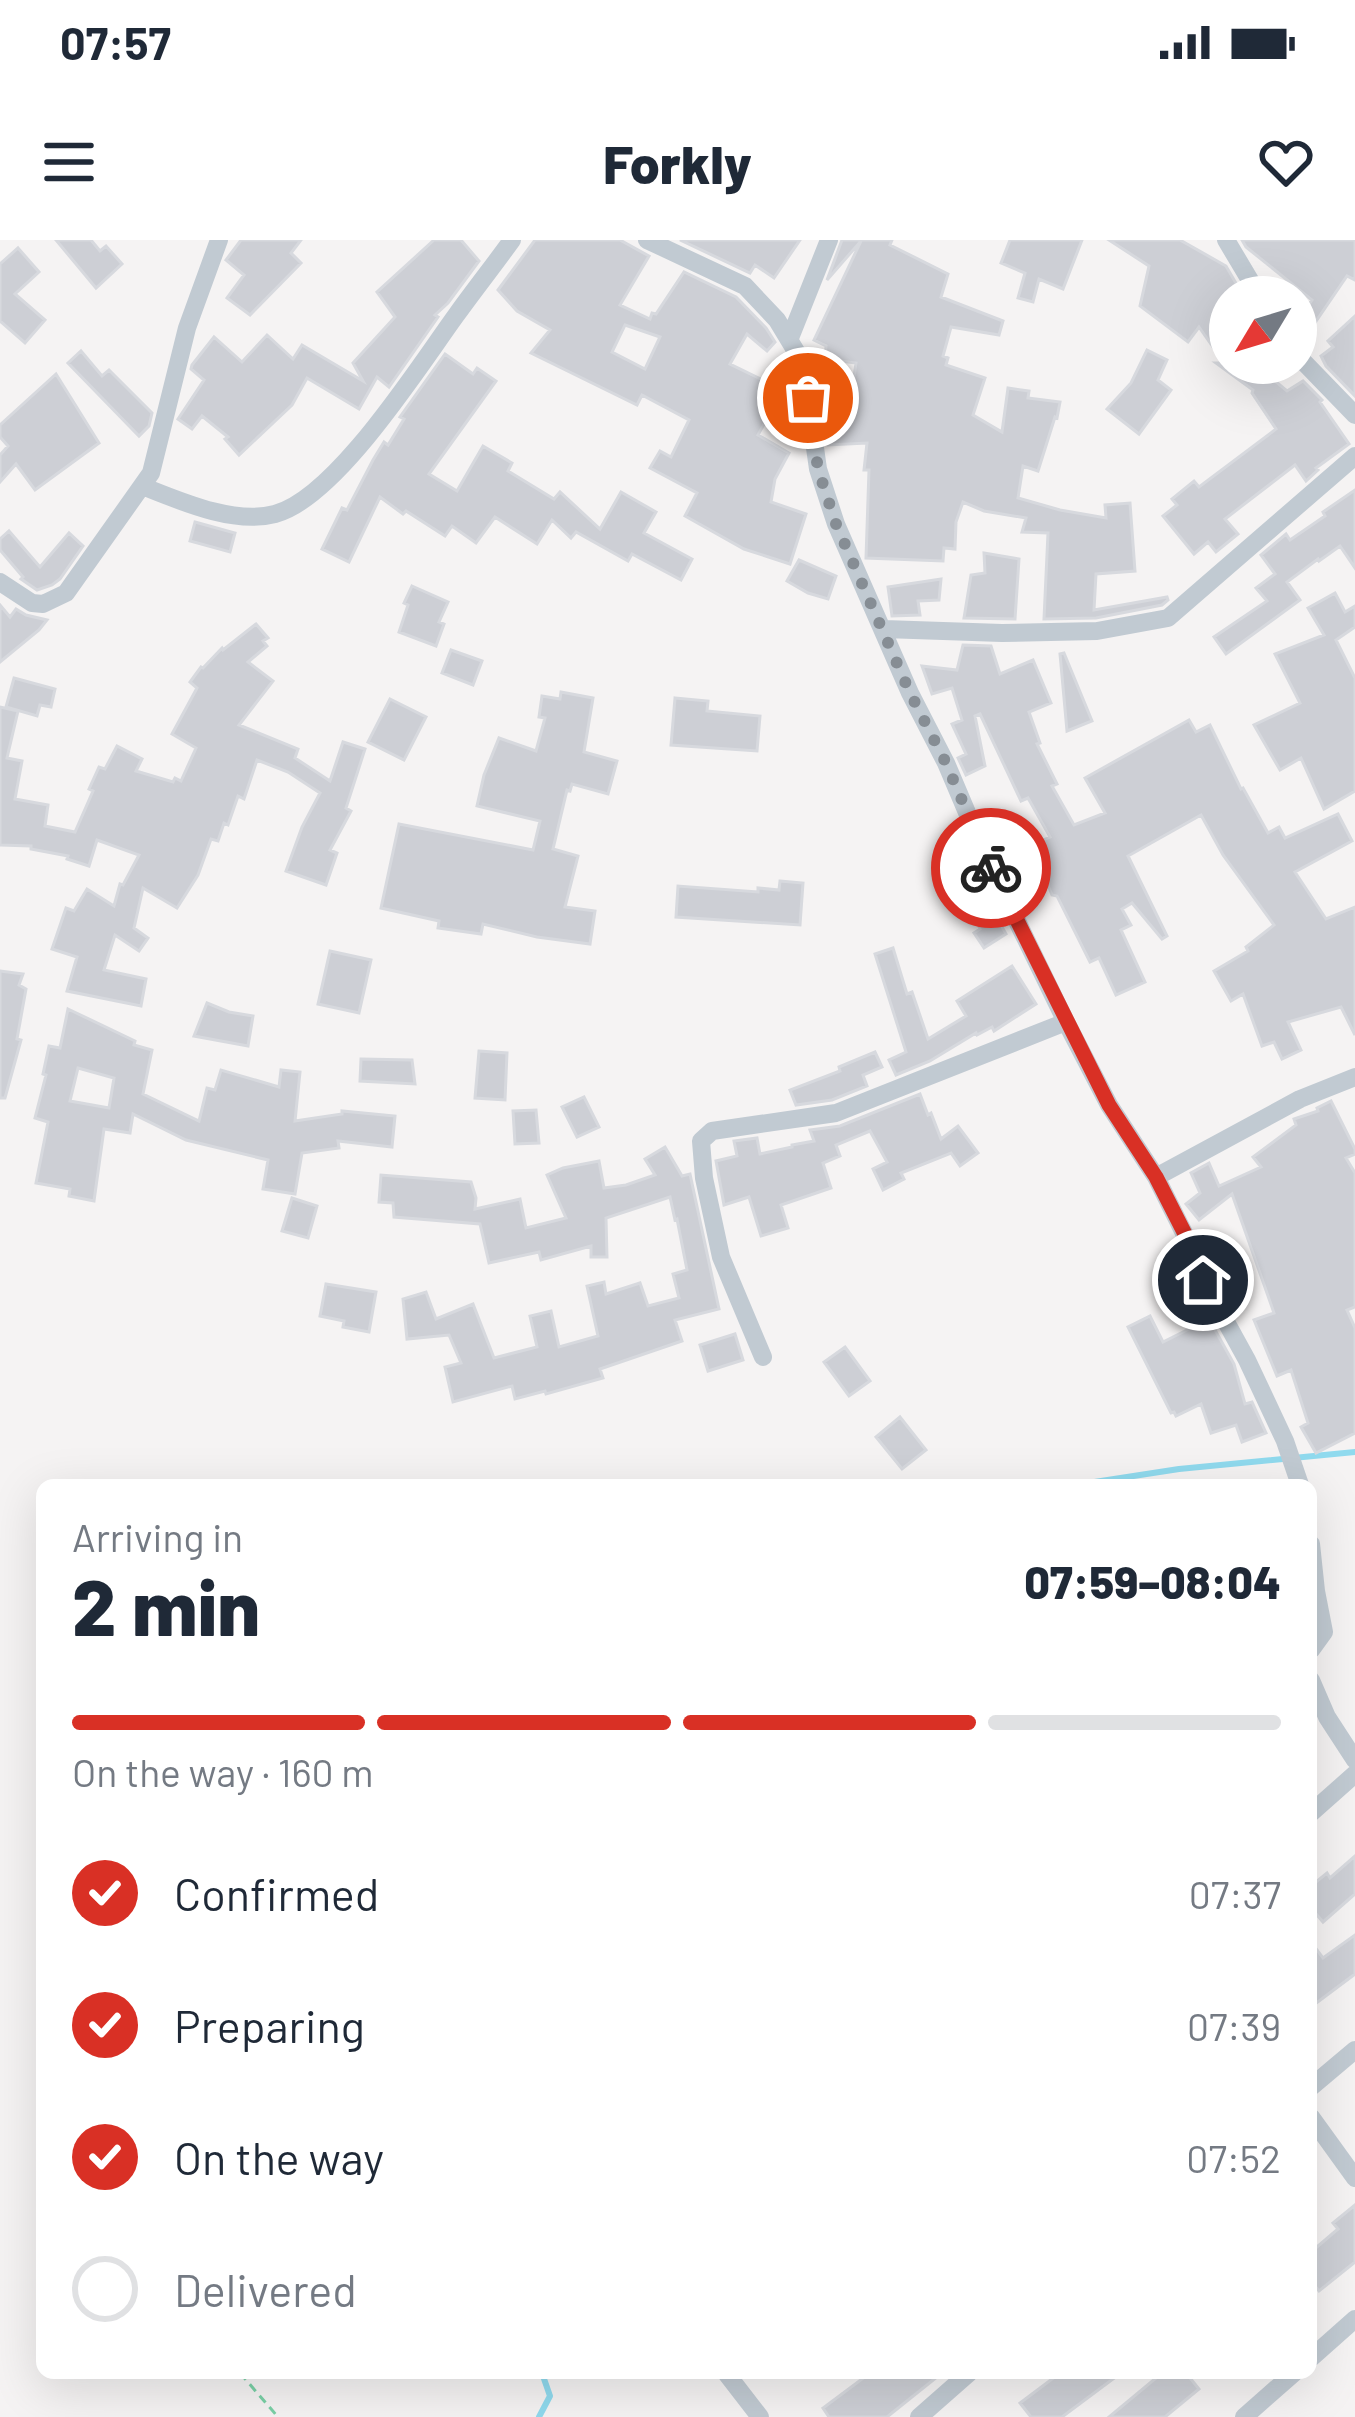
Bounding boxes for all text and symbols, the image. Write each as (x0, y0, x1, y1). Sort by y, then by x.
text: 07:57 (60, 15, 171, 69)
icon: menu (36, 129, 102, 195)
icon: heart (1253, 129, 1319, 195)
text: Forkly (603, 130, 752, 195)
north arrow (1209, 276, 1317, 384)
map controls (1209, 276, 1317, 384)
pin (757, 347, 859, 449)
icon: bag (775, 365, 841, 431)
courier (931, 808, 1051, 928)
icon: bike (958, 835, 1024, 901)
pin (1152, 1229, 1254, 1331)
icon: home (1170, 1247, 1236, 1313)
text: Arriving in (72, 1513, 243, 1560)
text: 07:59–08:04 (1024, 1554, 1281, 1608)
text: 2 min (72, 1558, 260, 1652)
text: On the way · 160 m (72, 1748, 374, 1795)
icon: check (72, 1860, 138, 1926)
text: Confirmed (174, 1866, 379, 1920)
text: 07:37 (1189, 1870, 1281, 1917)
icon: check (72, 1992, 138, 2058)
text: Preparing (174, 1998, 365, 2052)
text: 07:39 (1187, 2002, 1281, 2049)
icon: check (72, 2124, 138, 2190)
text: On the way (174, 2130, 384, 2184)
text: 07:52 (1186, 2134, 1281, 2181)
text: Delivered (174, 2262, 357, 2316)

